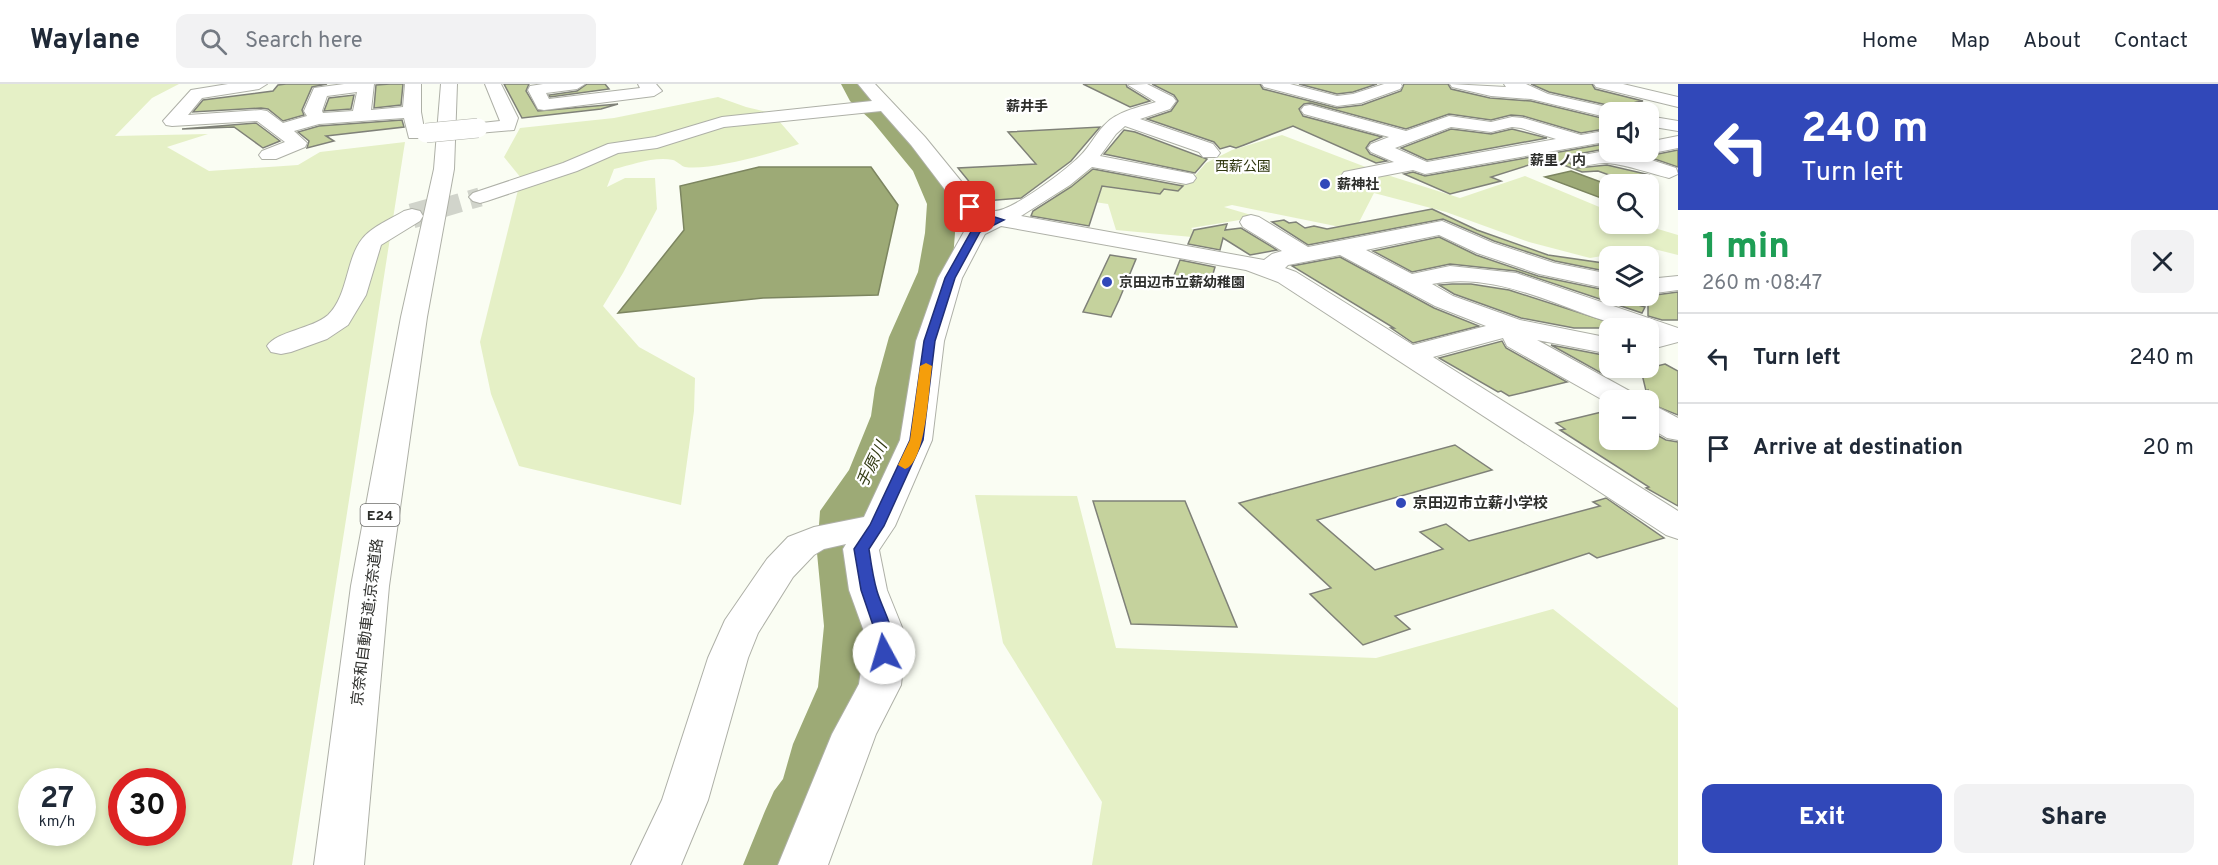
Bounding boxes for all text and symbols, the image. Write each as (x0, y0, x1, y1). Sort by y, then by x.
search box (176, 14, 596, 68)
text: Waylane (30, 23, 140, 59)
icon: search (197, 25, 230, 58)
text: Search here (245, 28, 363, 55)
text: Home (1862, 28, 1918, 55)
text: Map (1951, 28, 1990, 55)
text: About (2023, 28, 2081, 55)
text: Contact (2114, 28, 2188, 55)
district label: 薪井手 (1006, 98, 1048, 116)
map controls (1599, 102, 1659, 450)
button: sound (1599, 102, 1659, 162)
text: 240 m (1801, 104, 1929, 157)
icon: left (1702, 108, 1780, 186)
district label: 薪里ノ内 (1530, 153, 1586, 170)
text: Turn left (1801, 156, 1903, 190)
park label: 西薪公園 (1215, 159, 1271, 176)
button: search (1599, 174, 1659, 234)
place label: 薪神社 (1337, 176, 1379, 194)
marker: 薪神社 (1318, 177, 1332, 191)
pin (944, 181, 995, 232)
icon: arrive (953, 190, 986, 223)
text: 1 min (1702, 225, 1790, 271)
button: close (2131, 230, 2194, 293)
button: layers (1599, 246, 1659, 306)
text: 260 m · 08:47 (1702, 271, 1822, 297)
place label: 京田辺市立薪幼稚園 (1119, 274, 1245, 292)
marker: 京田辺市立薪幼稚園 (1100, 275, 1114, 289)
button: + (1599, 318, 1659, 378)
icon: left (1702, 342, 1735, 375)
text: Turn left (1753, 345, 1841, 372)
text: 240 m (2129, 345, 2194, 372)
button: − (1599, 390, 1659, 450)
icon: arrive (1702, 432, 1735, 465)
text: Arrive at destination (1753, 435, 1963, 462)
text: 20 m (2143, 435, 2194, 462)
water label: 手原川 (853, 437, 893, 491)
place label: 京田辺市立薪小学校 (1413, 495, 1548, 514)
marker: 京田辺市立薪小学校 (1394, 496, 1408, 510)
road number: E24 (360, 504, 400, 526)
street label: 京奈和自動車道;京奈道路 (349, 537, 388, 707)
position arrow (852, 621, 916, 685)
speed limit sign: 30 (108, 768, 186, 846)
text: 27 (40, 781, 74, 818)
button: Exit (1702, 784, 1942, 853)
button: Share (1954, 784, 2194, 853)
text: km/h (39, 813, 75, 832)

